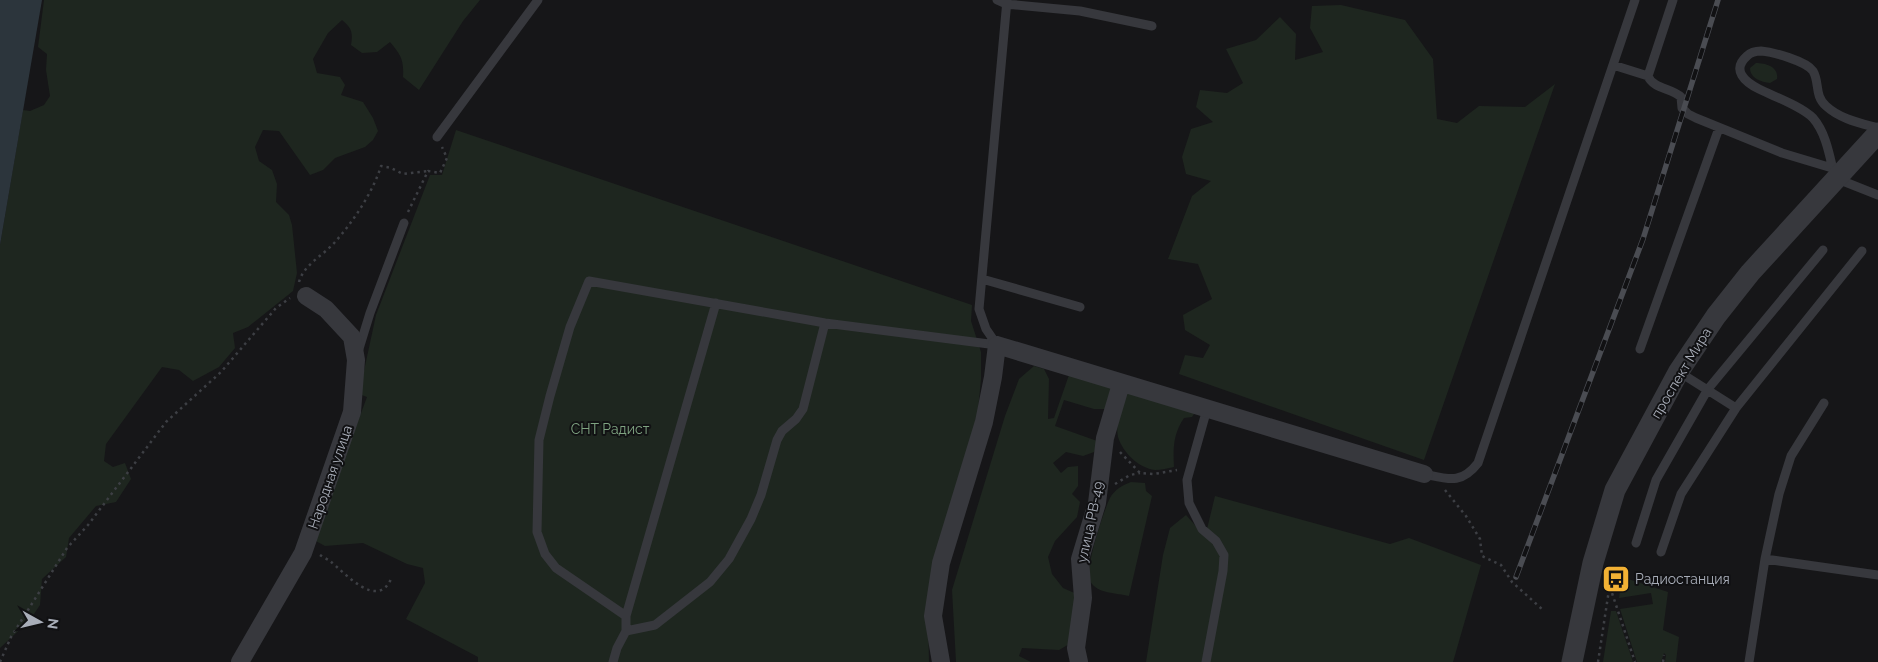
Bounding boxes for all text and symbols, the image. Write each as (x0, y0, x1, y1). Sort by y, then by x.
street label: проспект Мира (1648, 325, 1714, 421)
park label: СНТ Радист (571, 421, 650, 437)
street label: Народная улица (305, 423, 355, 531)
street label: улица РВ-49 (1074, 480, 1106, 564)
bus stop icon: Радиостанция (1601, 564, 1631, 594)
place label: Радиостанция (1635, 571, 1730, 587)
north arrow (15, 597, 65, 647)
text: N (44, 617, 62, 630)

